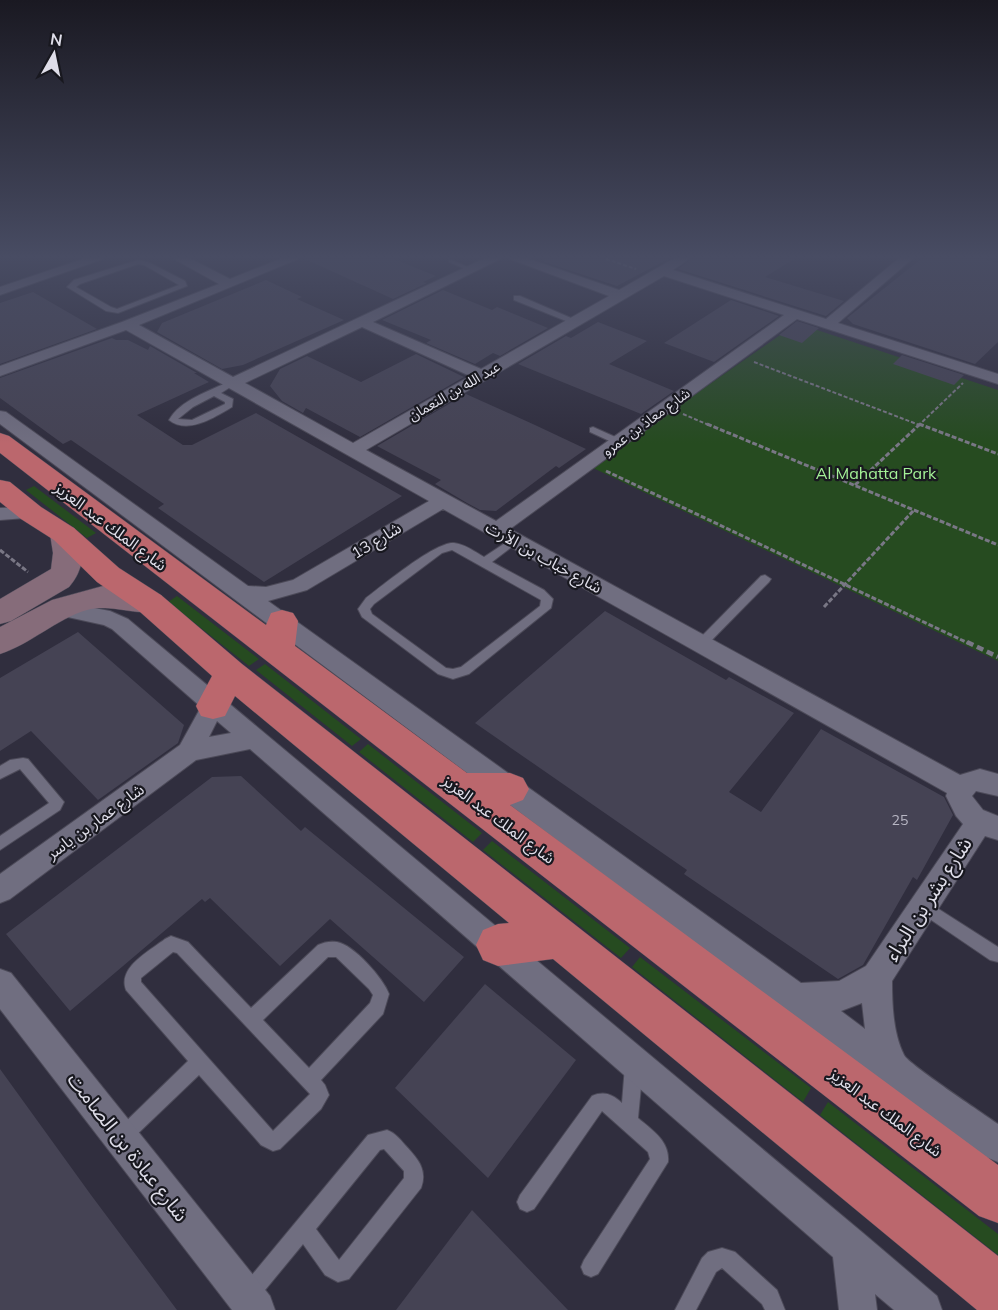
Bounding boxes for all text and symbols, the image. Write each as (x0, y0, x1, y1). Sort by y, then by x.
north arrow (24, 24, 84, 84)
text: N (49, 28, 64, 50)
street label: عبد الله بن النعمان (405, 357, 503, 425)
street label: شارع معاذ بن عمرو (598, 384, 695, 462)
park label: Al Mahatta Park (816, 463, 937, 483)
street label: شارع الملك عبد العزيز (48, 477, 171, 577)
street label: شارع 13 (347, 517, 406, 565)
street label: شارع خباب بن الأرت (481, 517, 606, 600)
street label: شارع الملك عبد العزيز (436, 770, 559, 870)
street label: شارع عمار بن ياسر (41, 779, 150, 866)
house number: 25 (892, 811, 908, 829)
street label: شارع بشر بن البراء (878, 832, 979, 967)
street label: شارع الملك عبد العزيز (823, 1063, 946, 1163)
street label: شارع عبادة بن الصامت (60, 1067, 194, 1228)

